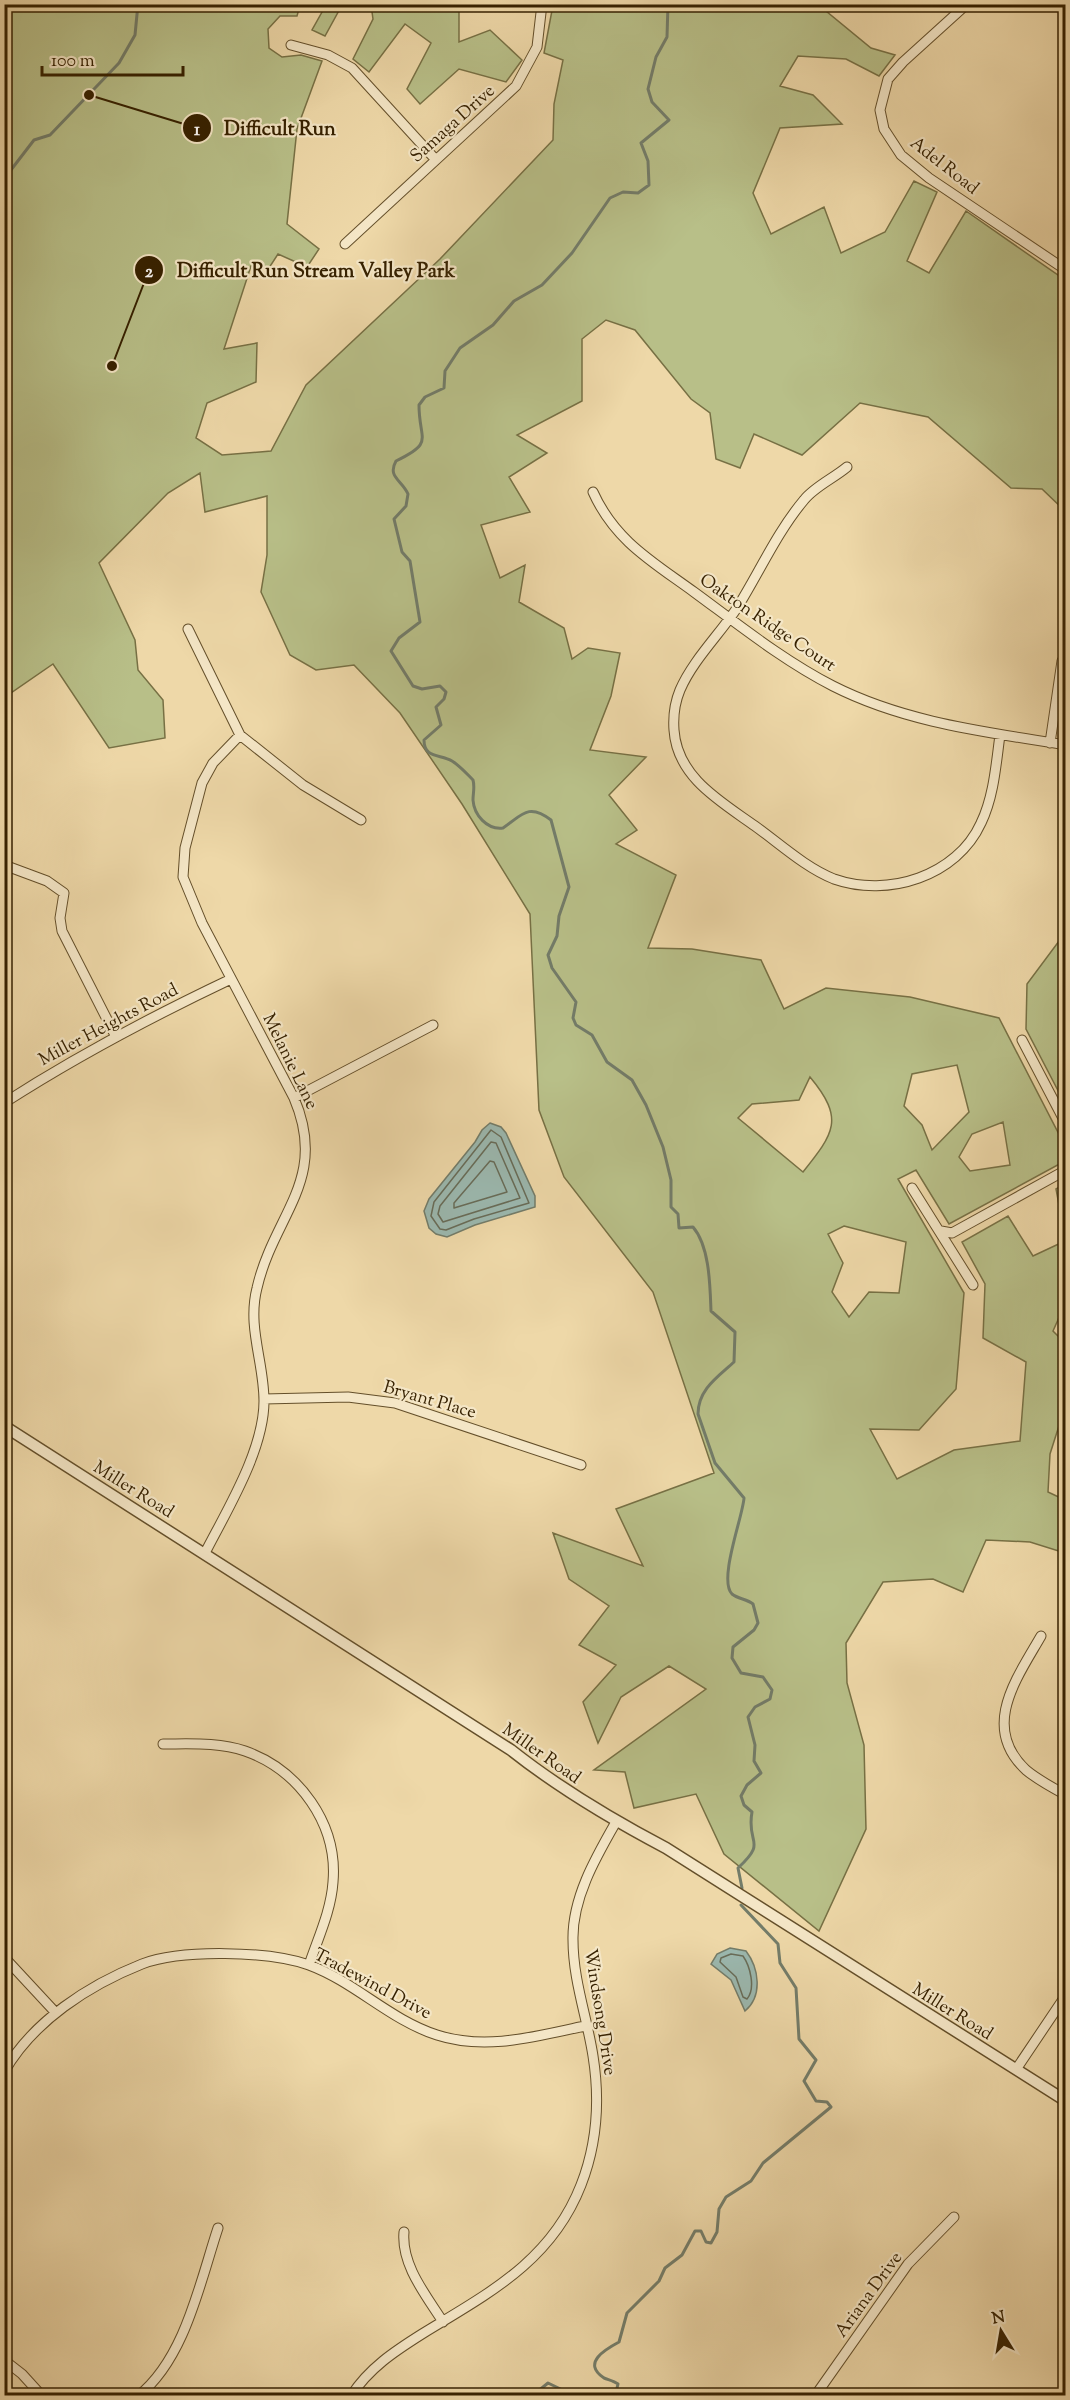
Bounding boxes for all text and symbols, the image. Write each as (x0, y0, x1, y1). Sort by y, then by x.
scale bar (42, 39, 183, 77)
text: 100 m (51, 49, 95, 75)
street label: Samaga Drive (405, 79, 501, 170)
callout: Difficult Run (182, 109, 348, 147)
text: Difficult Run (224, 116, 336, 145)
text: 1 (194, 118, 201, 144)
street label: Adel Road (904, 131, 984, 202)
callout: Difficult Run Stream Valley Park (134, 251, 467, 289)
text: Difficult Run Stream Valley Park (177, 258, 455, 287)
text: 2 (145, 260, 154, 286)
street label: Oakton Ridge Court (693, 568, 840, 679)
street label: Miller Heights Road (34, 978, 183, 1074)
street label: Melanie Lane (255, 1010, 324, 1114)
street label: Bryant Place (380, 1375, 479, 1427)
street label: Miller Road (87, 1456, 178, 1526)
street label: Miller Road (496, 1718, 586, 1791)
street label: Tradewind Drive (308, 1943, 436, 2027)
street label: Windsong Drive (576, 1947, 622, 2078)
street label: Miller Road (906, 1978, 997, 2048)
street label: Ariana Drive (830, 2247, 910, 2343)
north arrow (971, 2301, 1031, 2361)
text: N (990, 2306, 1007, 2331)

